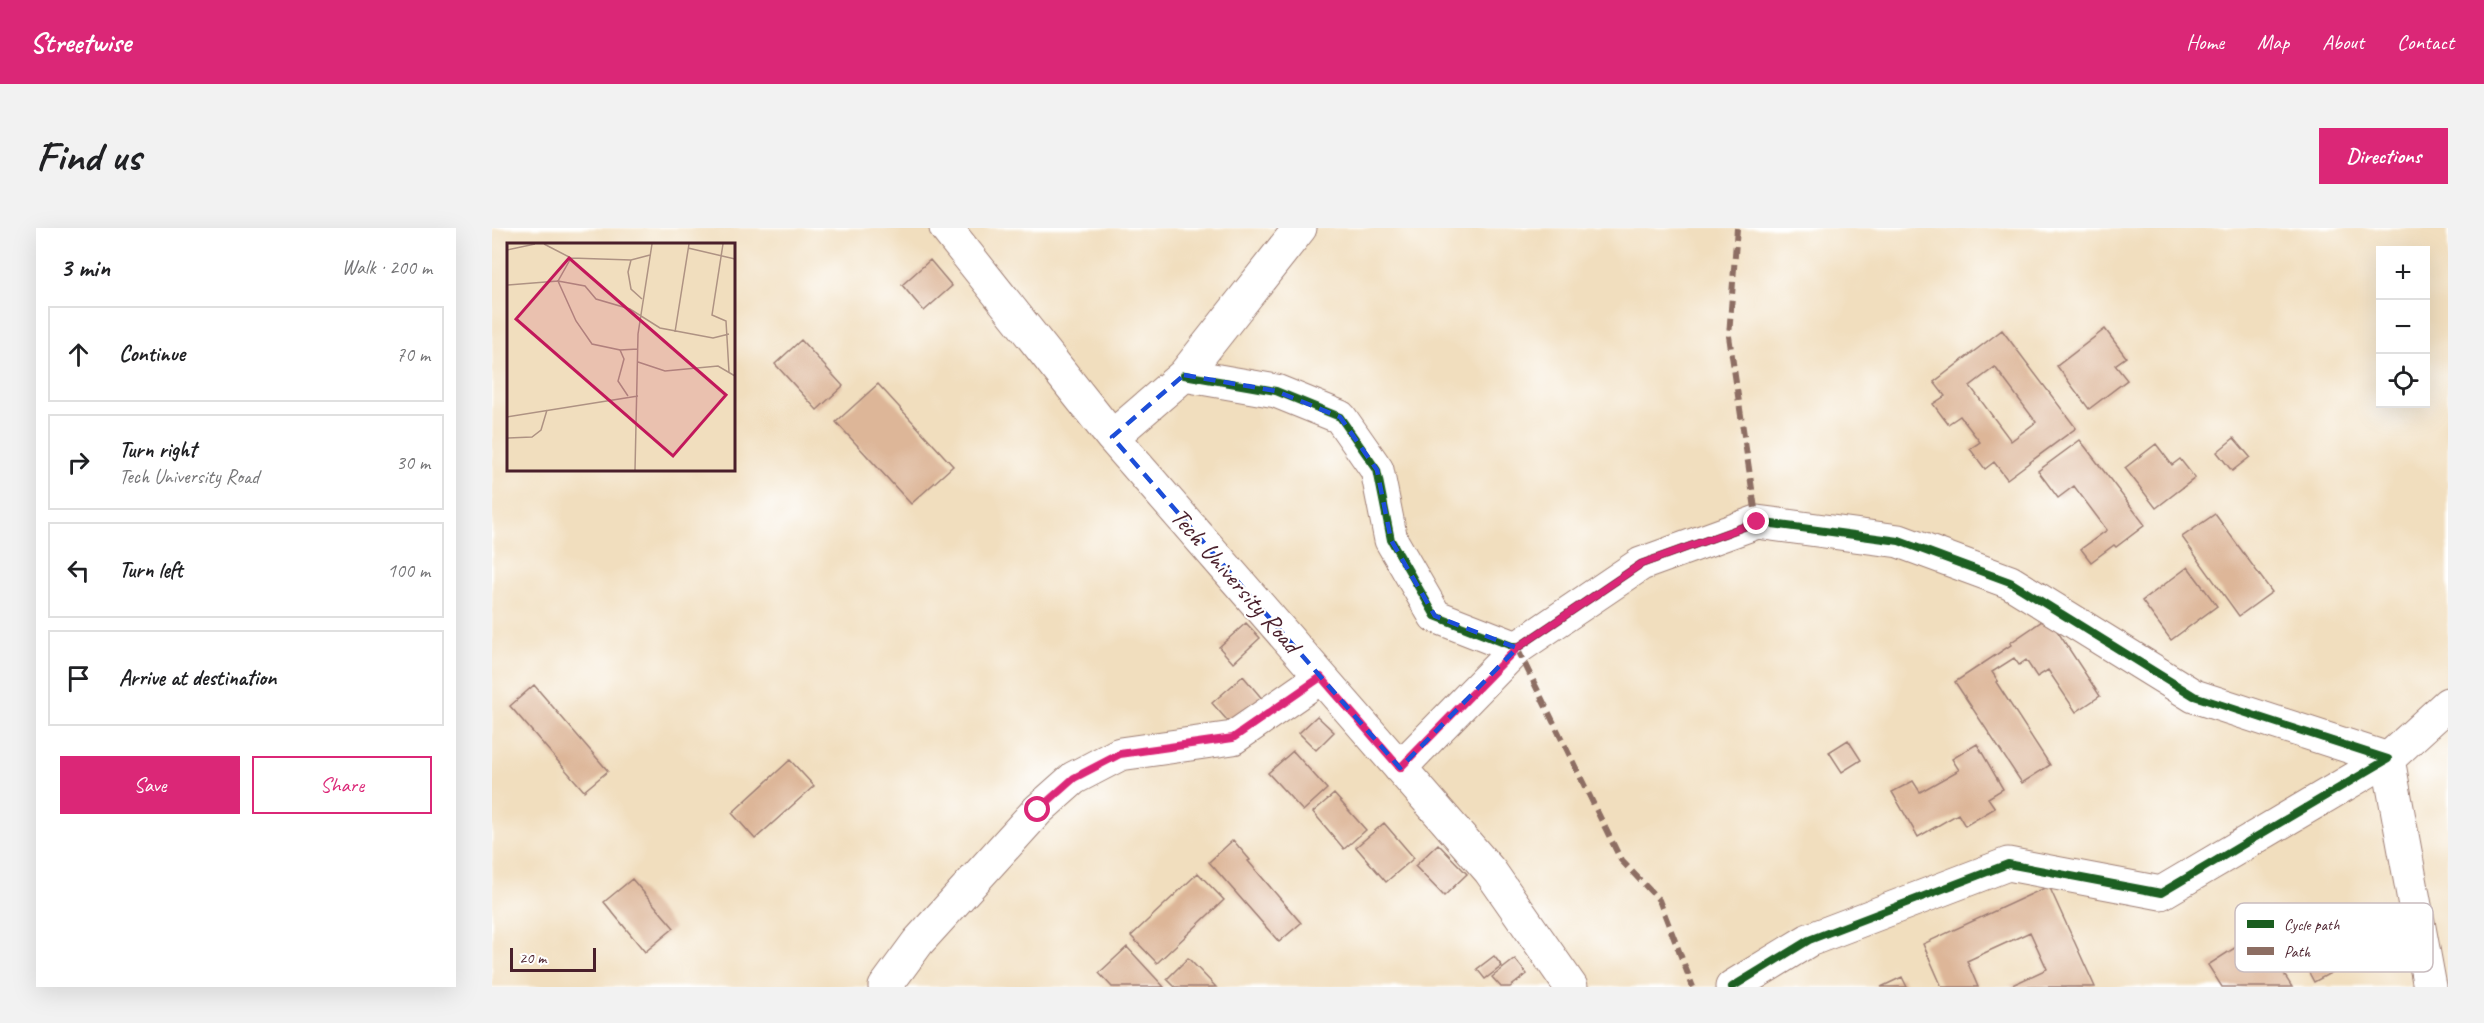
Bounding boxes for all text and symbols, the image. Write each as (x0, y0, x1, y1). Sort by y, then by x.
text: Streetwise (30, 25, 131, 60)
text: Home (2186, 29, 2224, 55)
text: Map (2257, 29, 2289, 55)
text: About (2322, 29, 2364, 55)
text: Contact (2397, 29, 2454, 55)
button: Directions (2319, 128, 2448, 184)
text: Find us (36, 130, 141, 183)
inset map (507, 243, 735, 471)
map controls (2376, 246, 2430, 408)
button: + (2376, 246, 2430, 300)
text: 3 min (60, 251, 110, 284)
text: Walk · 200 m (342, 255, 432, 280)
button: − (2376, 300, 2430, 354)
icon: ahead (62, 338, 95, 371)
text: Continue (119, 340, 185, 368)
text: 70 m (396, 342, 430, 367)
button: locate (2376, 354, 2430, 408)
text: Turn right (119, 436, 196, 464)
icon: right (62, 446, 95, 479)
text: 30 m (396, 450, 430, 475)
text: Tech University Road (119, 464, 259, 489)
street label: Tech University Road (1163, 501, 1310, 663)
route end (1743, 508, 1769, 534)
icon: left (62, 554, 95, 587)
text: Turn left (119, 556, 183, 584)
text: 100 m (387, 558, 430, 583)
icon: arrive (62, 662, 95, 695)
text: Arrive at destination (119, 664, 276, 692)
button: Save (60, 756, 240, 814)
button: Share (252, 756, 432, 814)
route start (1024, 796, 1050, 822)
legend (2235, 903, 2433, 972)
text: Cycle path (2284, 915, 2340, 935)
text: Path (2284, 942, 2311, 962)
scale bar (510, 945, 596, 972)
text: 20 m (519, 948, 546, 968)

